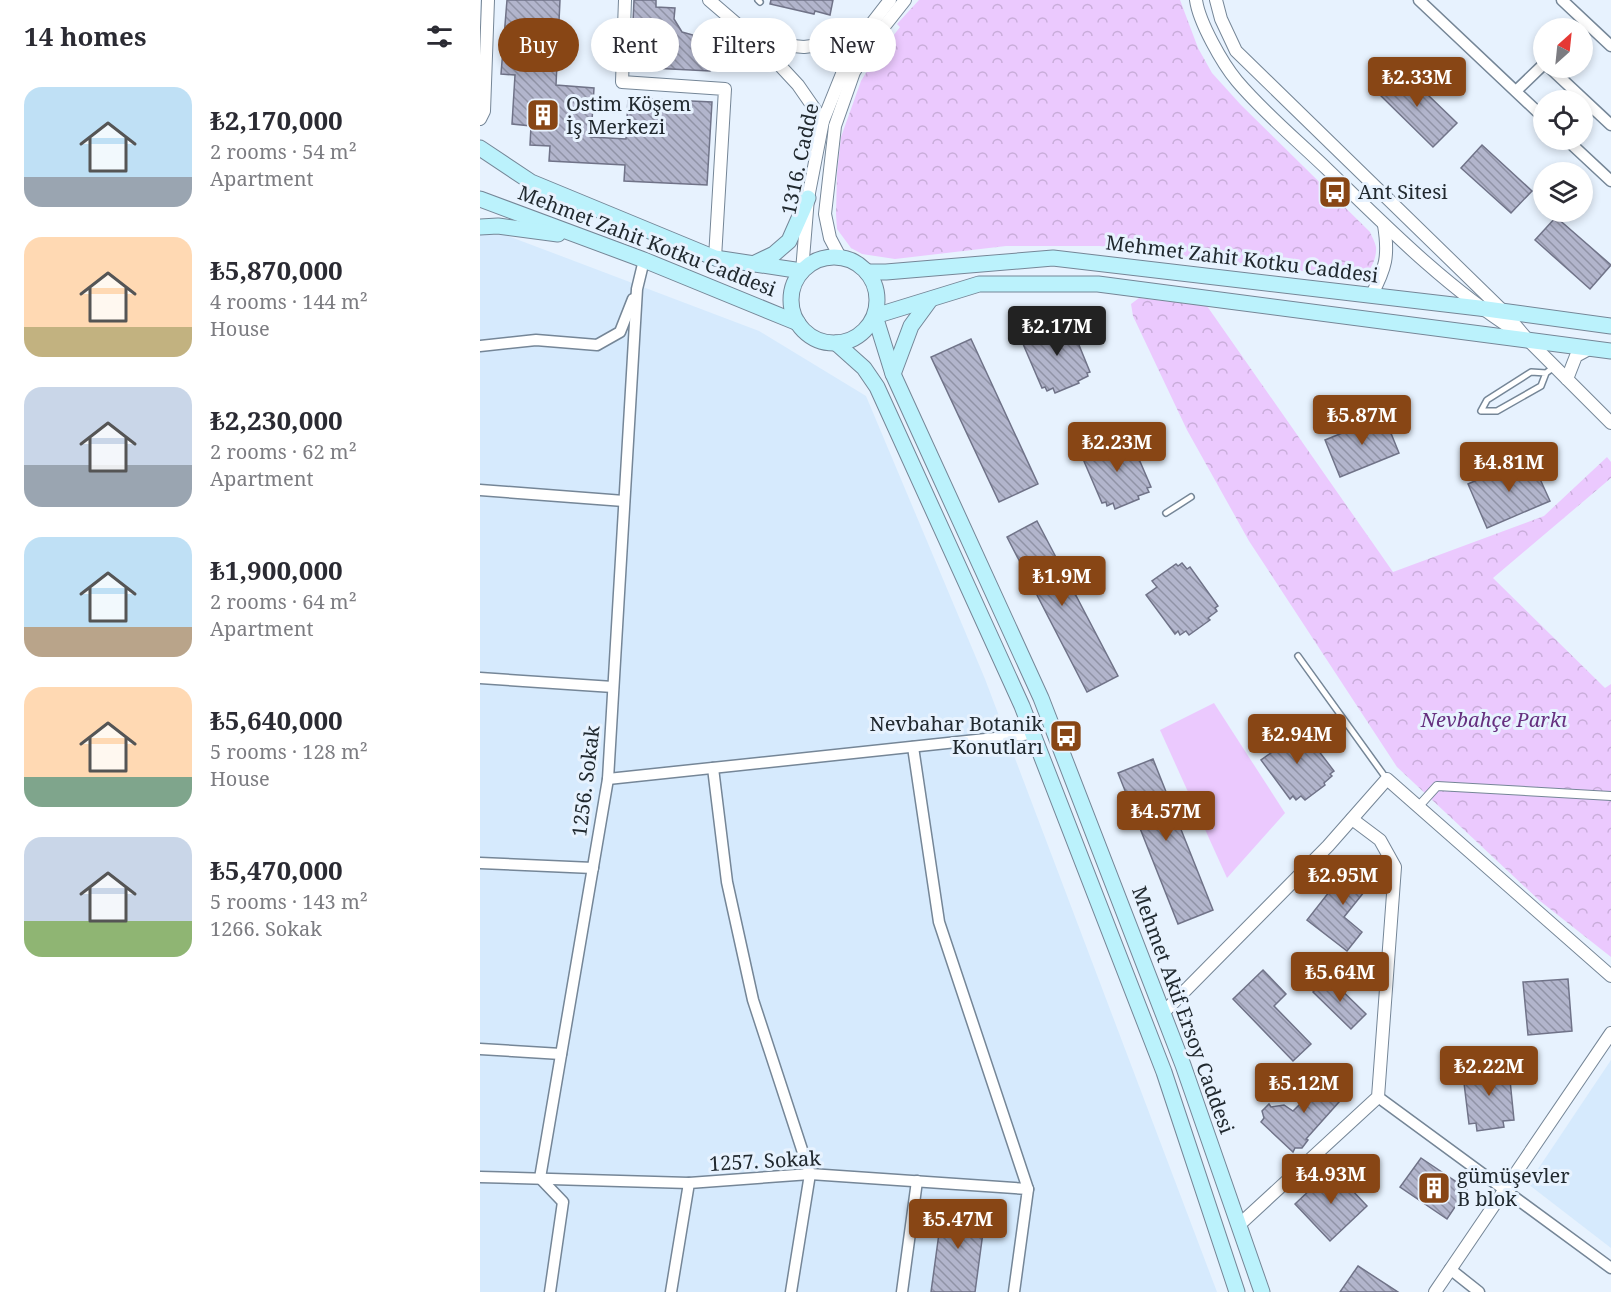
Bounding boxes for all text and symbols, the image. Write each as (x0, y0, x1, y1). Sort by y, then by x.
text: 14 homes (24, 18, 146, 54)
chip: Buy (498, 18, 579, 72)
chip: Rent (591, 18, 679, 72)
chip: Filters (691, 18, 797, 72)
chip: New (809, 18, 896, 72)
north arrow (1533, 18, 1593, 78)
map controls (1533, 18, 1593, 222)
icon: filters (423, 20, 456, 53)
pin: ₺2.33M (1368, 57, 1466, 108)
text: ₺2.33M (1382, 63, 1452, 90)
place label: Ostim Köşem İş Merkezi (566, 90, 691, 140)
button: locate (1533, 90, 1593, 150)
building icon: Ostim Köşem İş Merkezi (525, 97, 561, 133)
street label: 1316. Cadde (774, 100, 825, 217)
text: ₺2,170,000 (210, 102, 343, 138)
icon: home (72, 111, 144, 183)
text: 2 rooms · 54 m² (210, 138, 357, 165)
button: layers (1533, 162, 1593, 222)
text: Apartment (210, 165, 314, 192)
bus stop icon: Ant Sitesi (1317, 174, 1353, 210)
place label: Ant Sitesi (1358, 178, 1448, 205)
street label: Mehmet Zahit Kotku Caddesi (514, 179, 781, 303)
street label: Mehmet Zahit Kotku Caddesi (1104, 228, 1380, 289)
text: ₺5,870,000 (210, 252, 343, 288)
icon: home (72, 261, 144, 333)
text: 4 rooms · 144 m² (210, 288, 368, 315)
pin: ₺2.17M (1008, 306, 1106, 357)
text: ₺2.17M (1022, 312, 1092, 339)
text: House (210, 315, 270, 342)
pin: ₺5.87M (1313, 395, 1411, 446)
text: ₺5.87M (1327, 401, 1397, 428)
text: ₺2,230,000 (210, 402, 343, 438)
icon: home (72, 411, 144, 483)
pin: ₺2.23M (1068, 422, 1166, 473)
text: ₺2.23M (1082, 428, 1152, 455)
text: 2 rooms · 62 m² (210, 438, 357, 465)
pin: ₺4.81M (1460, 442, 1558, 493)
text: ₺4.81M (1474, 448, 1544, 475)
text: Apartment (210, 465, 314, 492)
text: ₺1,900,000 (210, 552, 343, 588)
pin: ₺1.9M (1020, 556, 1104, 607)
icon: home (72, 561, 144, 633)
text: ₺1.9M (1033, 562, 1091, 589)
text: 2 rooms · 64 m² (210, 588, 357, 615)
text: Apartment (210, 615, 314, 642)
text: ₺5,640,000 (210, 702, 343, 738)
park label: Nevbahçe Parkı (1420, 706, 1567, 733)
place label: Nevbahar Botanik Konutları (869, 710, 1044, 760)
icon: home (72, 711, 144, 783)
pin: ₺2.94M (1248, 714, 1346, 765)
bus stop icon: Nevbahar Botanik Konutları (1048, 718, 1084, 754)
text: ₺2.94M (1262, 720, 1332, 747)
street label: 1256. Sokak (565, 723, 606, 838)
text: 5 rooms · 128 m² (210, 738, 368, 765)
text: House (210, 765, 270, 792)
pin: ₺4.57M (1117, 791, 1215, 842)
text: ₺4.57M (1131, 797, 1201, 824)
text: ₺5,470,000 (210, 852, 343, 888)
pin: ₺2.95M (1294, 855, 1392, 906)
icon: home (72, 861, 144, 933)
text: ₺2.95M (1308, 861, 1378, 888)
street label: Mehmet Akif Ersoy Caddesi (1126, 882, 1241, 1138)
text: 5 rooms · 143 m² (210, 888, 368, 915)
text: 1266. Sokak (210, 915, 322, 942)
pin: ₺5.64M (1291, 952, 1389, 1003)
text: ₺5.64M (1305, 958, 1375, 985)
pin: ₺2.22M (1440, 1046, 1538, 1097)
text: ₺2.22M (1454, 1052, 1524, 1079)
pin: ₺5.12M (1255, 1063, 1353, 1114)
text: ₺5.12M (1269, 1069, 1339, 1096)
street label: 1257. Sokak (708, 1144, 822, 1177)
pin: ₺4.93M (1282, 1154, 1380, 1205)
text: ₺4.93M (1296, 1160, 1366, 1187)
place label: gümüşevler B blok (1457, 1162, 1570, 1212)
building icon: gümüşevler B blok (1416, 1170, 1452, 1206)
pin: ₺5.47M (909, 1199, 1007, 1250)
text: ₺5.47M (923, 1205, 993, 1232)

